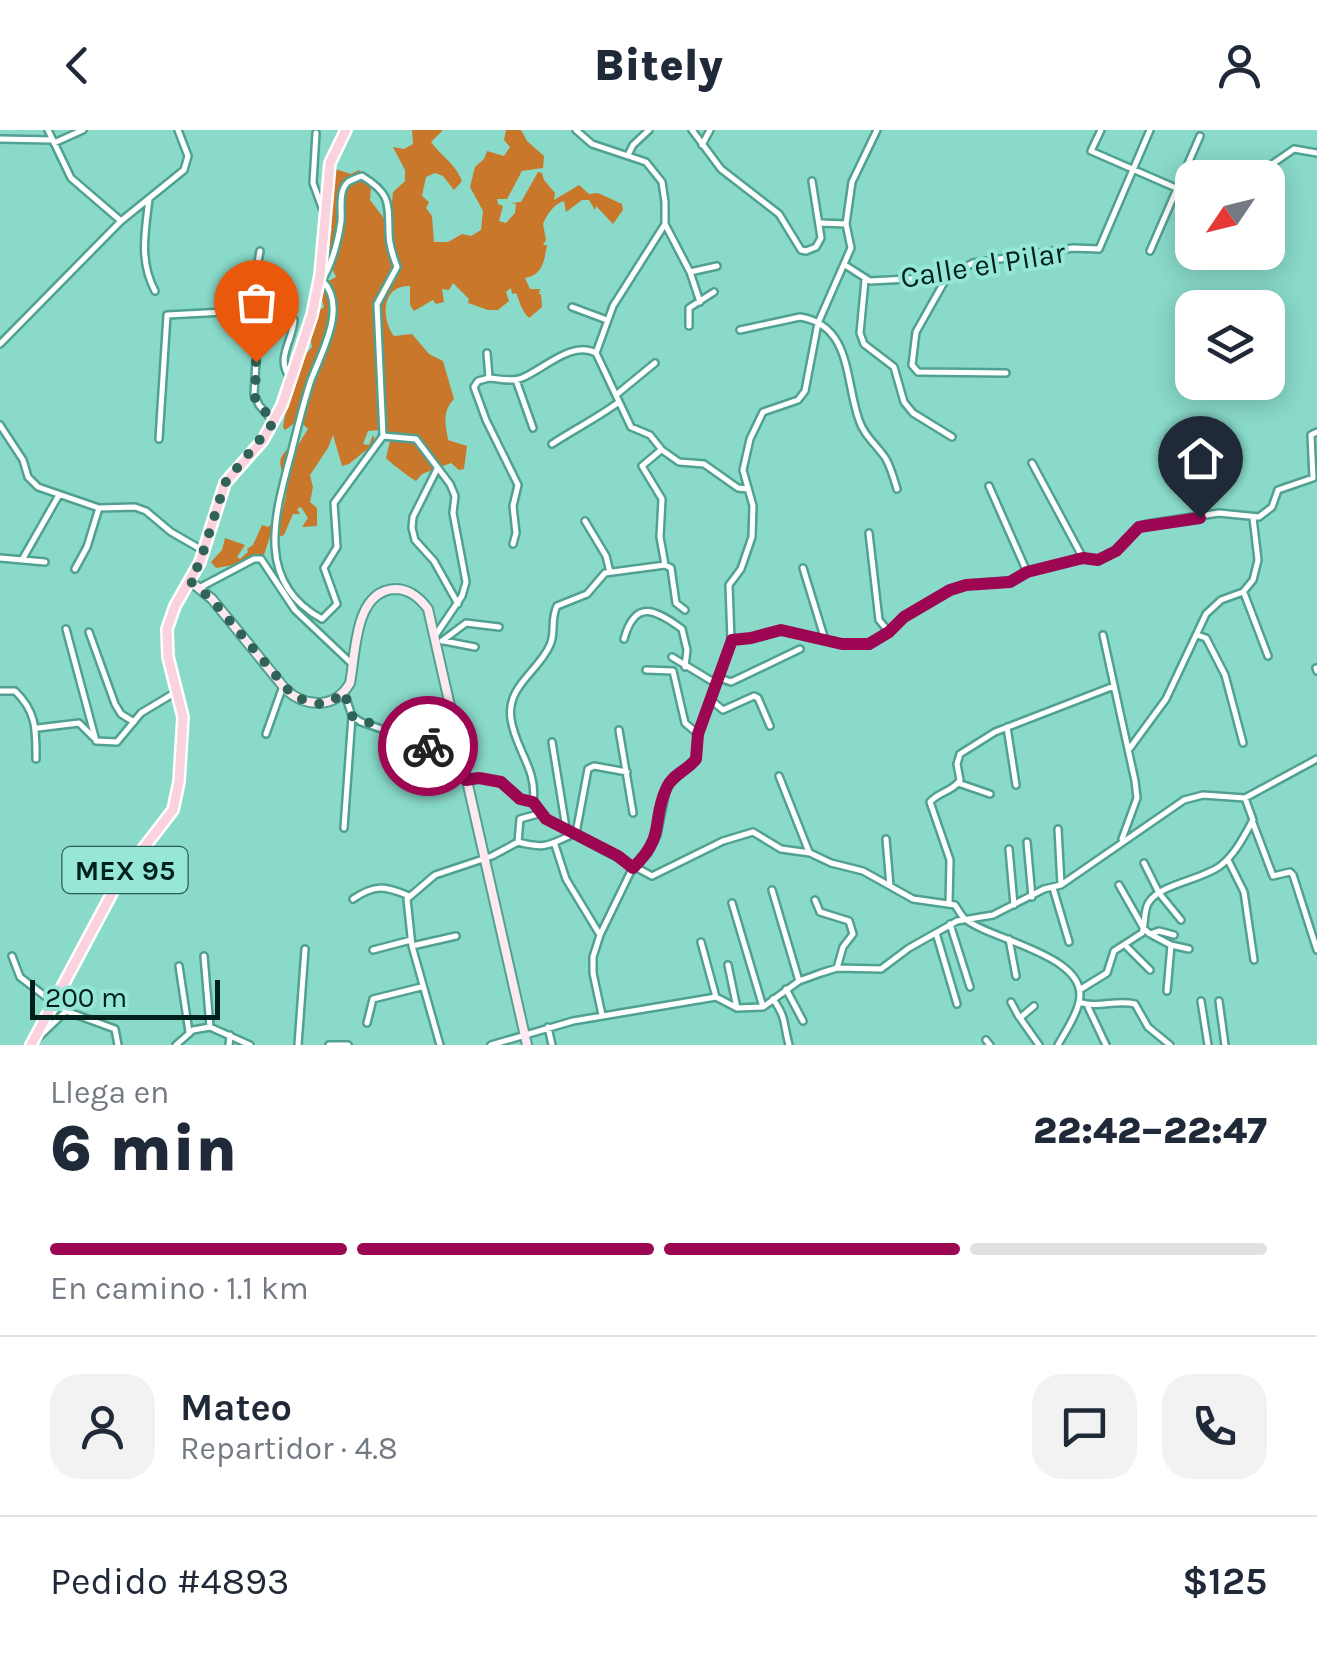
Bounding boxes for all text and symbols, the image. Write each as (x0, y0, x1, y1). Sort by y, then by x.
icon: back (50, 38, 105, 93)
icon: person (1212, 38, 1267, 93)
text: Bitely (594, 39, 723, 91)
north arrow (1175, 160, 1285, 270)
map controls (1175, 160, 1285, 400)
street label: Calle el Pilar (898, 234, 1068, 296)
pin (214, 260, 299, 363)
icon: bag (229, 275, 284, 330)
button: layers (1175, 290, 1285, 400)
pin (1158, 416, 1243, 519)
icon: home (1173, 431, 1228, 486)
courier (378, 696, 478, 796)
icon: bike (401, 719, 456, 774)
road number: MEX 95 (62, 847, 188, 893)
scale bar (30, 975, 220, 1020)
text: 200 m (45, 981, 127, 1014)
text: Llega en (50, 1074, 169, 1111)
text: 22:42–22:47 (1033, 1108, 1267, 1153)
text: 6 min (50, 1110, 237, 1186)
text: En camino · 1.1 km (50, 1270, 309, 1307)
button: person (50, 1374, 155, 1479)
button: chat (1032, 1374, 1137, 1479)
button: phone (1162, 1374, 1267, 1479)
text: Mateo (180, 1385, 292, 1430)
text: Repartidor · 4.8 (180, 1430, 398, 1467)
text: Pedido #4893 (50, 1559, 290, 1604)
text: $125 (1182, 1559, 1267, 1604)

